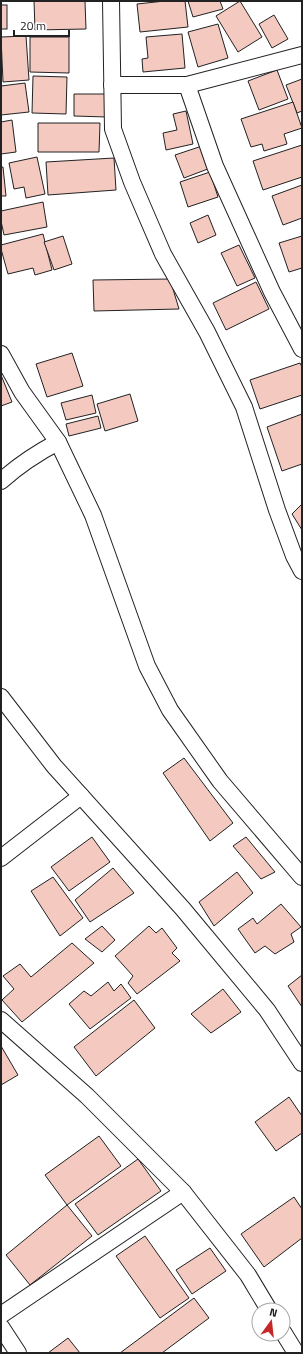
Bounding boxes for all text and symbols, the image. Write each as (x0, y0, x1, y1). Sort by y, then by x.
scale bar (14, 12, 69, 38)
text: 20 m (20, 16, 46, 35)
north arrow (251, 1302, 291, 1342)
text: N (268, 1304, 279, 1321)

